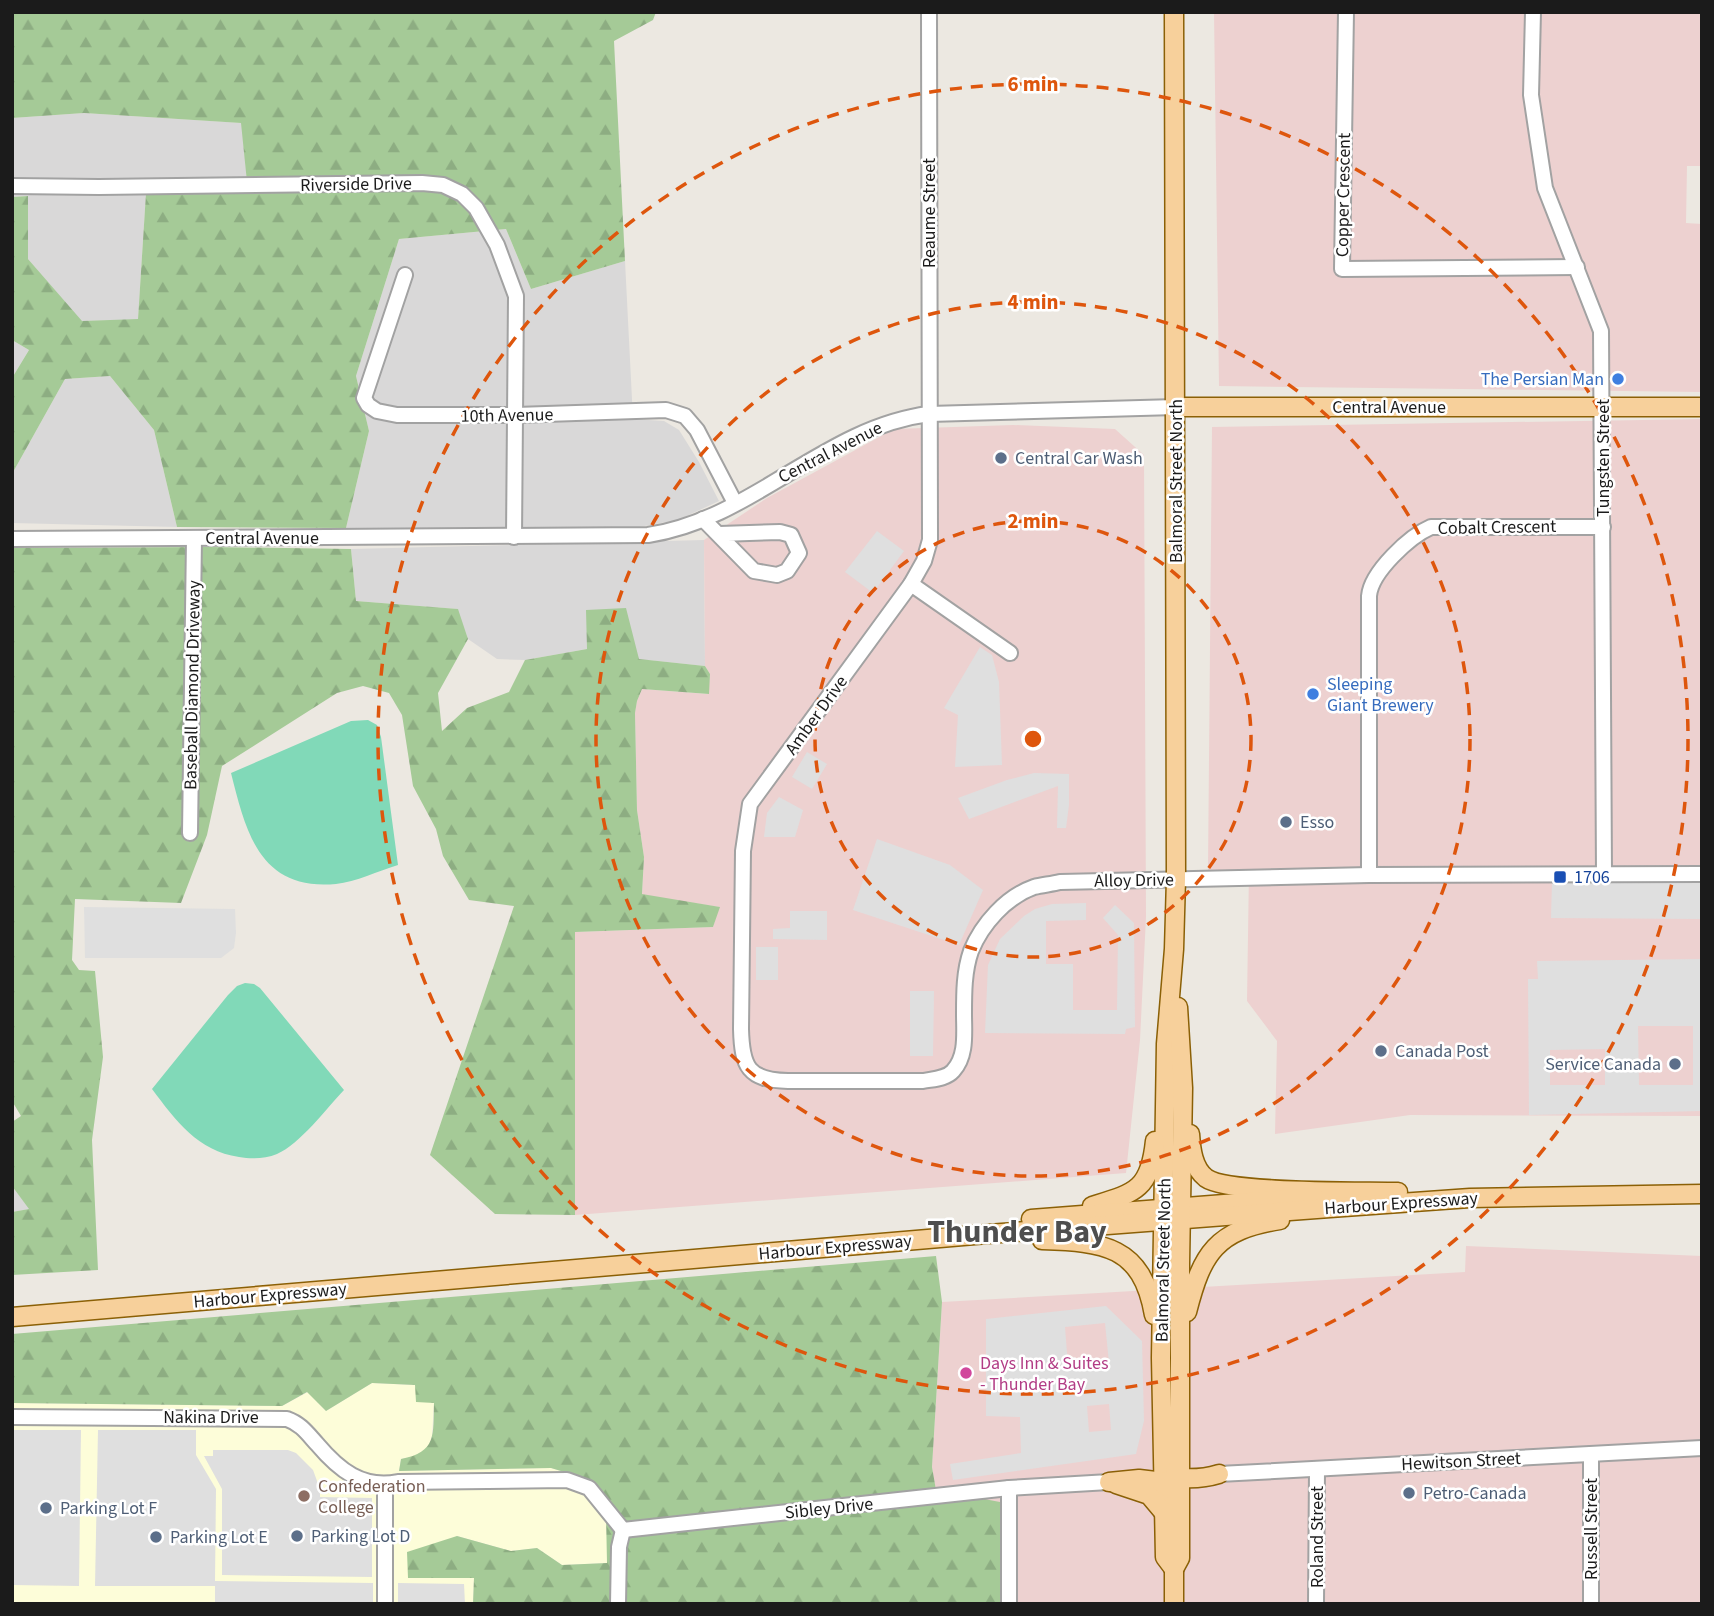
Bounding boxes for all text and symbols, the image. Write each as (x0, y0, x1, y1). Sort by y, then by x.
text: 6 min (1007, 69, 1059, 99)
street label: Copper Crescent (1330, 133, 1357, 257)
street label: Reaume Street (917, 158, 942, 268)
street label: Riverside Drive (300, 171, 412, 198)
text: 4 min (1007, 287, 1059, 317)
place label: The Persian Man (1481, 367, 1604, 392)
marker: The Persian Man (1610, 371, 1626, 387)
street label: Central Avenue (1332, 395, 1446, 420)
street label: Balmoral Street North (1164, 399, 1189, 563)
street label: Tungsten Street (1591, 399, 1616, 517)
street label: 10th Avenue (460, 402, 554, 429)
street label: Central Avenue (774, 415, 887, 489)
place label: Central Car Wash (1015, 446, 1143, 471)
marker: Central Car Wash (993, 450, 1009, 466)
text: 2 min (1007, 506, 1059, 536)
street label: Cobalt Crescent (1438, 514, 1557, 541)
street label: Central Avenue (205, 526, 319, 551)
street label: Baseball Diamond Driveway (178, 579, 207, 790)
street label: Amber Drive (779, 670, 854, 760)
place label: Sleeping Giant Brewery (1327, 672, 1434, 718)
marker: Sleeping Giant Brewery (1305, 686, 1321, 702)
centre of rings (1021, 727, 1045, 751)
place label: Esso (1300, 810, 1334, 835)
marker: Esso (1278, 814, 1294, 830)
place label: 1706 (1574, 865, 1610, 890)
street label: Alloy Drive (1094, 867, 1174, 894)
marker: 1706 (1552, 869, 1568, 885)
place label: Canada Post (1395, 1039, 1489, 1064)
marker: Canada Post (1373, 1043, 1389, 1059)
place label: Service Canada (1545, 1052, 1661, 1077)
marker: Service Canada (1667, 1056, 1683, 1072)
street label: Balmoral Street North (1150, 1178, 1177, 1342)
street label: Harbour Expressway (1324, 1186, 1479, 1221)
district label: Thunder Bay (927, 1209, 1107, 1255)
street label: Harbour Expressway (757, 1228, 913, 1267)
street label: Harbour Expressway (192, 1276, 348, 1315)
place label: Days Inn & Suites - Thunder Bay (980, 1351, 1108, 1397)
marker: Days Inn & Suites - Thunder Bay (958, 1365, 974, 1381)
street label: Nakina Drive (163, 1405, 259, 1430)
street label: Hewitson Street (1401, 1446, 1522, 1477)
place label: Confederation College (318, 1474, 426, 1520)
street label: Russell Street (1579, 1478, 1604, 1580)
place label: Petro-Canada (1423, 1481, 1526, 1506)
marker: Petro-Canada (1401, 1485, 1417, 1501)
street label: Roland Street (1305, 1486, 1330, 1588)
marker: Confederation College (296, 1488, 312, 1504)
street label: Sibley Drive (784, 1491, 874, 1526)
place label: Parking Lot F (60, 1496, 157, 1521)
marker: Parking Lot F (38, 1500, 54, 1516)
place label: Parking Lot D (311, 1524, 410, 1549)
place label: Parking Lot E (170, 1525, 268, 1550)
marker: Parking Lot D (289, 1528, 305, 1544)
marker: Parking Lot E (148, 1529, 164, 1545)

